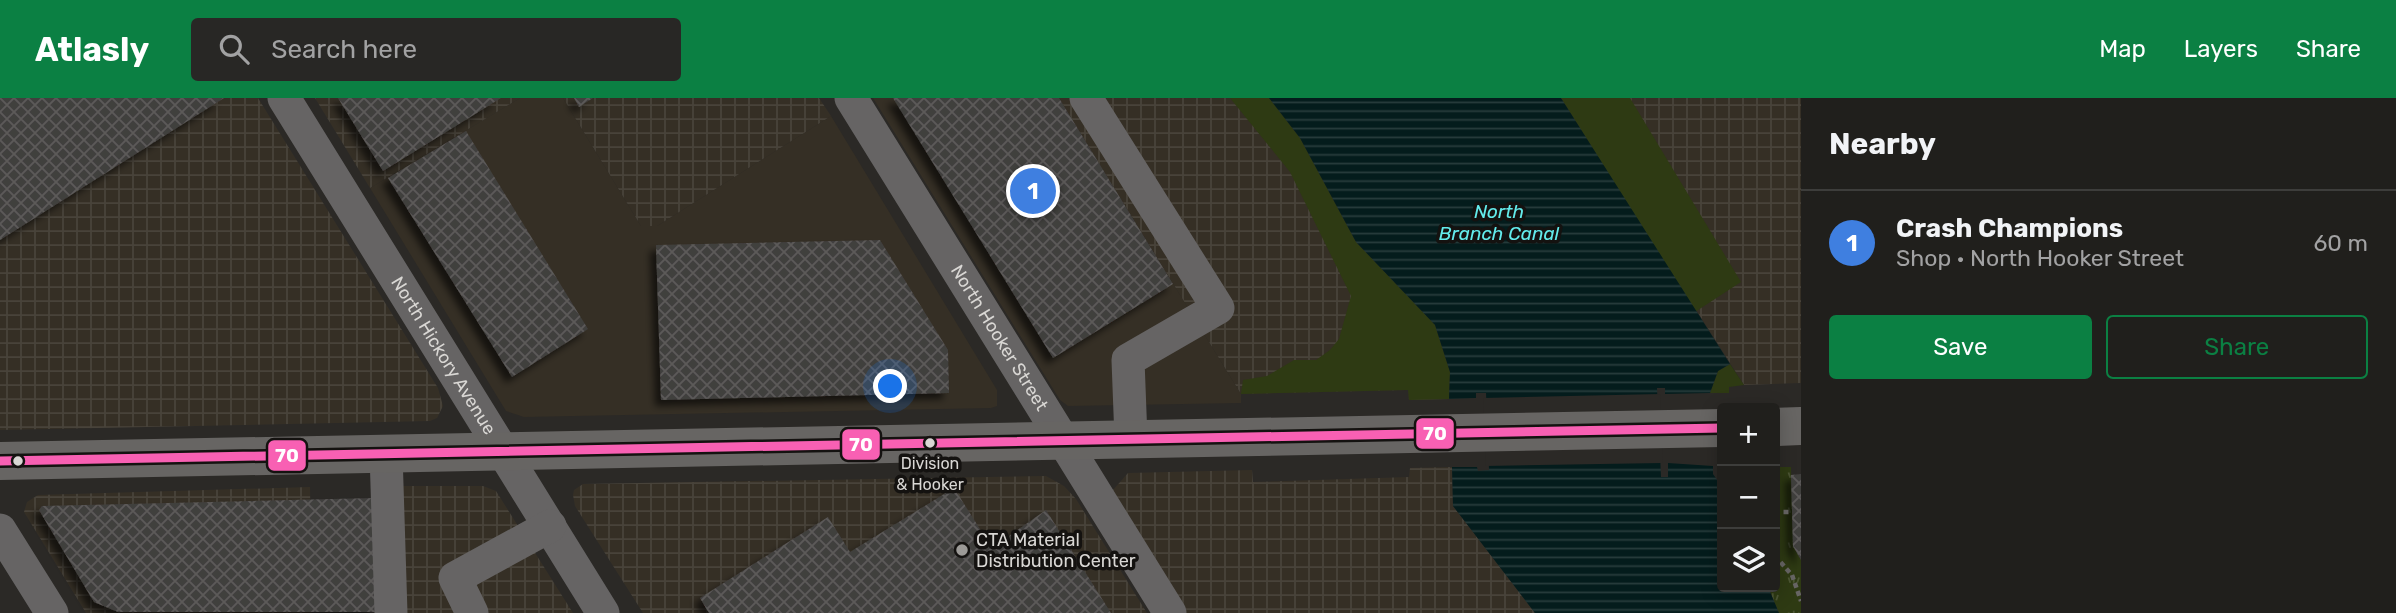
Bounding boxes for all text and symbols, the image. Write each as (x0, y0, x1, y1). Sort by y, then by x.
search box (191, 18, 681, 81)
text: Atlasly (35, 30, 149, 69)
icon: search (215, 30, 253, 68)
text: Search here (271, 34, 417, 65)
text: Map (2099, 35, 2146, 63)
text: Layers (2184, 35, 2258, 63)
text: Share (2296, 35, 2361, 63)
text: Nearby (1829, 126, 1936, 162)
pin: 1 (1010, 165, 1056, 217)
water label: North Branch Canal (1439, 200, 1560, 245)
text: Crash Champions (1896, 213, 2123, 244)
text: 1 (1846, 229, 1858, 257)
text: 60 m (2313, 229, 2368, 257)
text: Shop · North Hooker Street (1896, 244, 2184, 272)
street label: North Hooker Street (946, 261, 1053, 415)
street label: North Hickory Avenue (386, 272, 501, 439)
button: Save (1829, 315, 2092, 379)
button: Share (2106, 315, 2368, 379)
your location (873, 369, 907, 403)
map controls (1717, 403, 1780, 592)
button: + (1717, 403, 1780, 466)
line badge: 70 (1415, 417, 1455, 450)
text: 70 (1423, 422, 1447, 445)
line badge: 70 (841, 428, 881, 461)
text: 70 (849, 433, 873, 456)
marker: Division & Hooker (923, 436, 937, 450)
line badge: 70 (267, 439, 307, 472)
text: 70 (275, 444, 299, 467)
unlabelled marker (11, 454, 25, 468)
place label: Division & Hooker (896, 454, 964, 494)
button: − (1717, 466, 1780, 529)
place label: CTA Material Distribution Center (976, 529, 1136, 572)
button: layers (1717, 529, 1780, 592)
marker: CTA Material Distribution Center (954, 542, 970, 558)

